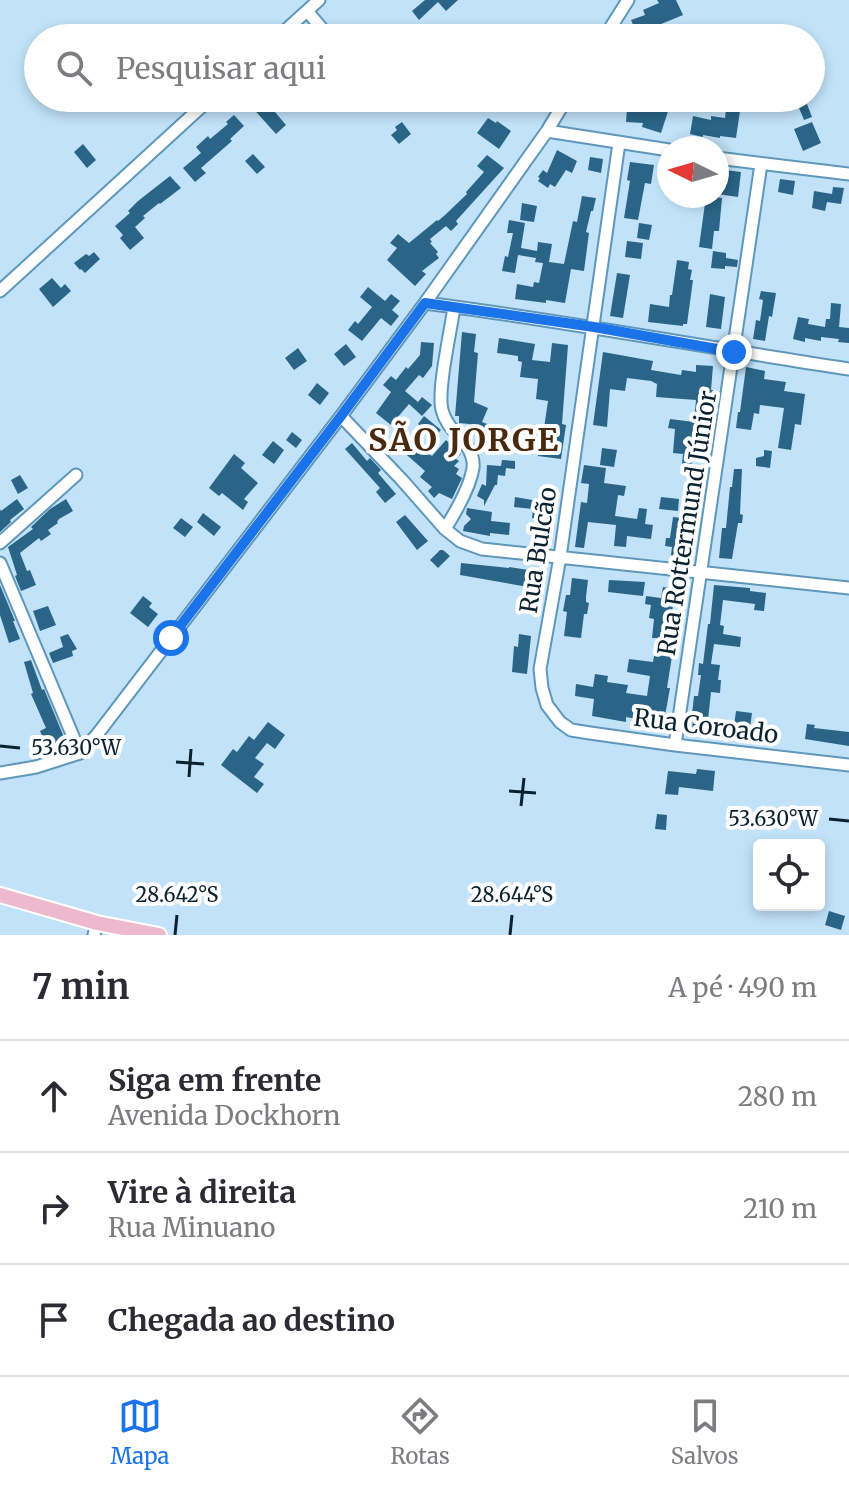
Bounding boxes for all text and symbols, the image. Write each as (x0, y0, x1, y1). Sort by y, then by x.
search box (24, 24, 825, 112)
icon: search (52, 46, 96, 90)
text: Pesquisar aqui (116, 49, 326, 87)
north arrow (657, 136, 729, 208)
route end (716, 334, 752, 370)
street label: Rua Rottermund Júnior (651, 388, 723, 658)
district label: SÃO JORGE (368, 420, 560, 460)
street label: Rua Bulcão (513, 485, 563, 615)
route start (153, 620, 189, 656)
street label: Rua Coroado (632, 702, 780, 750)
text: 53.630°W (31, 735, 122, 760)
text: 53.630°W (728, 806, 819, 831)
map controls (753, 839, 825, 911)
button: locate (753, 839, 825, 911)
text: 28.642°S (136, 882, 219, 907)
text: 28.644°S (471, 882, 553, 907)
text: 7 min (32, 966, 129, 1008)
text: A pé · 490 m (668, 971, 817, 1004)
text: Siga em frente (108, 1061, 321, 1099)
icon: ahead (32, 1074, 76, 1118)
text: 280 m (738, 1080, 817, 1113)
text: Avenida Dockhorn (108, 1099, 341, 1132)
text: Vire à direita (108, 1173, 296, 1211)
icon: right (32, 1186, 76, 1230)
text: 210 m (743, 1192, 817, 1225)
text: Rua Minuano (108, 1211, 275, 1244)
icon: arrive (32, 1298, 76, 1342)
text: Chegada ao destino (108, 1301, 395, 1339)
tab: Mapa (110, 1394, 169, 1470)
tab: Rotas (390, 1394, 450, 1470)
tab: Salvos (671, 1394, 739, 1470)

